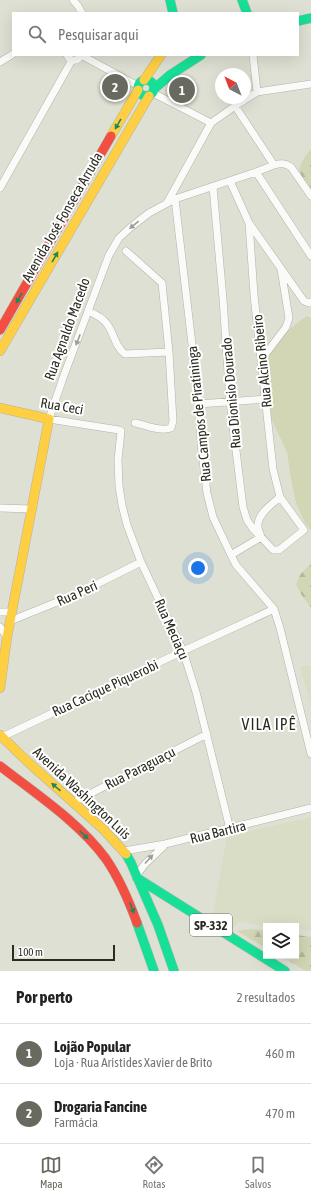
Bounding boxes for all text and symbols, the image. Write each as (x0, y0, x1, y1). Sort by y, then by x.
search box (12, 12, 299, 56)
icon: search (26, 23, 48, 45)
text: Pesquisar aqui (58, 26, 139, 43)
north arrow (215, 68, 251, 104)
pin: 2 (102, 72, 128, 102)
pin: 1 (169, 75, 195, 105)
one-way arrow (115, 118, 122, 130)
street label: Avenida José Fonseca Arruda (18, 149, 106, 285)
one-way arrow (128, 220, 139, 229)
one-way arrow (51, 251, 58, 263)
street label: Rua Agnaldo Macedo (41, 276, 93, 382)
one-way arrow (15, 292, 22, 304)
street label: Rua Alcino Ribeiro (249, 314, 275, 408)
one-way arrow (74, 334, 80, 346)
street label: Rua Dionisio Dourado (218, 337, 244, 449)
street label: Rua Campos de Piratininga (184, 345, 214, 483)
street label: Rua Ceci (39, 394, 85, 418)
your location (188, 558, 208, 578)
street label: Rua Peri (54, 577, 100, 609)
street label: Rua Meciaçu (152, 596, 192, 662)
street label: Rua Cacique Piquerobi (49, 656, 161, 720)
district label: VILA IPÊ (242, 715, 296, 733)
street label: Rua Paraguaçu (102, 743, 178, 793)
street label: Avenida Washington Luis (30, 744, 134, 842)
one-way arrow (51, 783, 61, 792)
street label: Rua Bartira (188, 817, 248, 847)
one-way arrow (79, 830, 89, 840)
one-way arrow (145, 854, 154, 865)
one-way arrow (129, 903, 135, 915)
road number: SP-332 (190, 914, 232, 936)
map controls (263, 923, 299, 959)
button: layers (263, 923, 299, 959)
scale bar (12, 943, 115, 962)
text: 100 m (18, 946, 43, 958)
text: Por perto (16, 987, 73, 1007)
text: 2 resultados (236, 990, 295, 1005)
text: Lojão Popular (54, 1038, 130, 1055)
text: 1 (26, 1046, 32, 1061)
text: 460 m (266, 1046, 295, 1061)
text: Loja · Rua Aristides Xavier de Brito (54, 1055, 212, 1070)
text: Drogaria Fancine (54, 1098, 147, 1115)
text: 2 (26, 1106, 32, 1121)
text: 470 m (266, 1106, 295, 1121)
text: Farmácia (54, 1115, 98, 1130)
tab: Mapa (40, 1154, 63, 1190)
tab: Rotas (142, 1154, 165, 1190)
tab: Salvos (245, 1154, 271, 1190)

